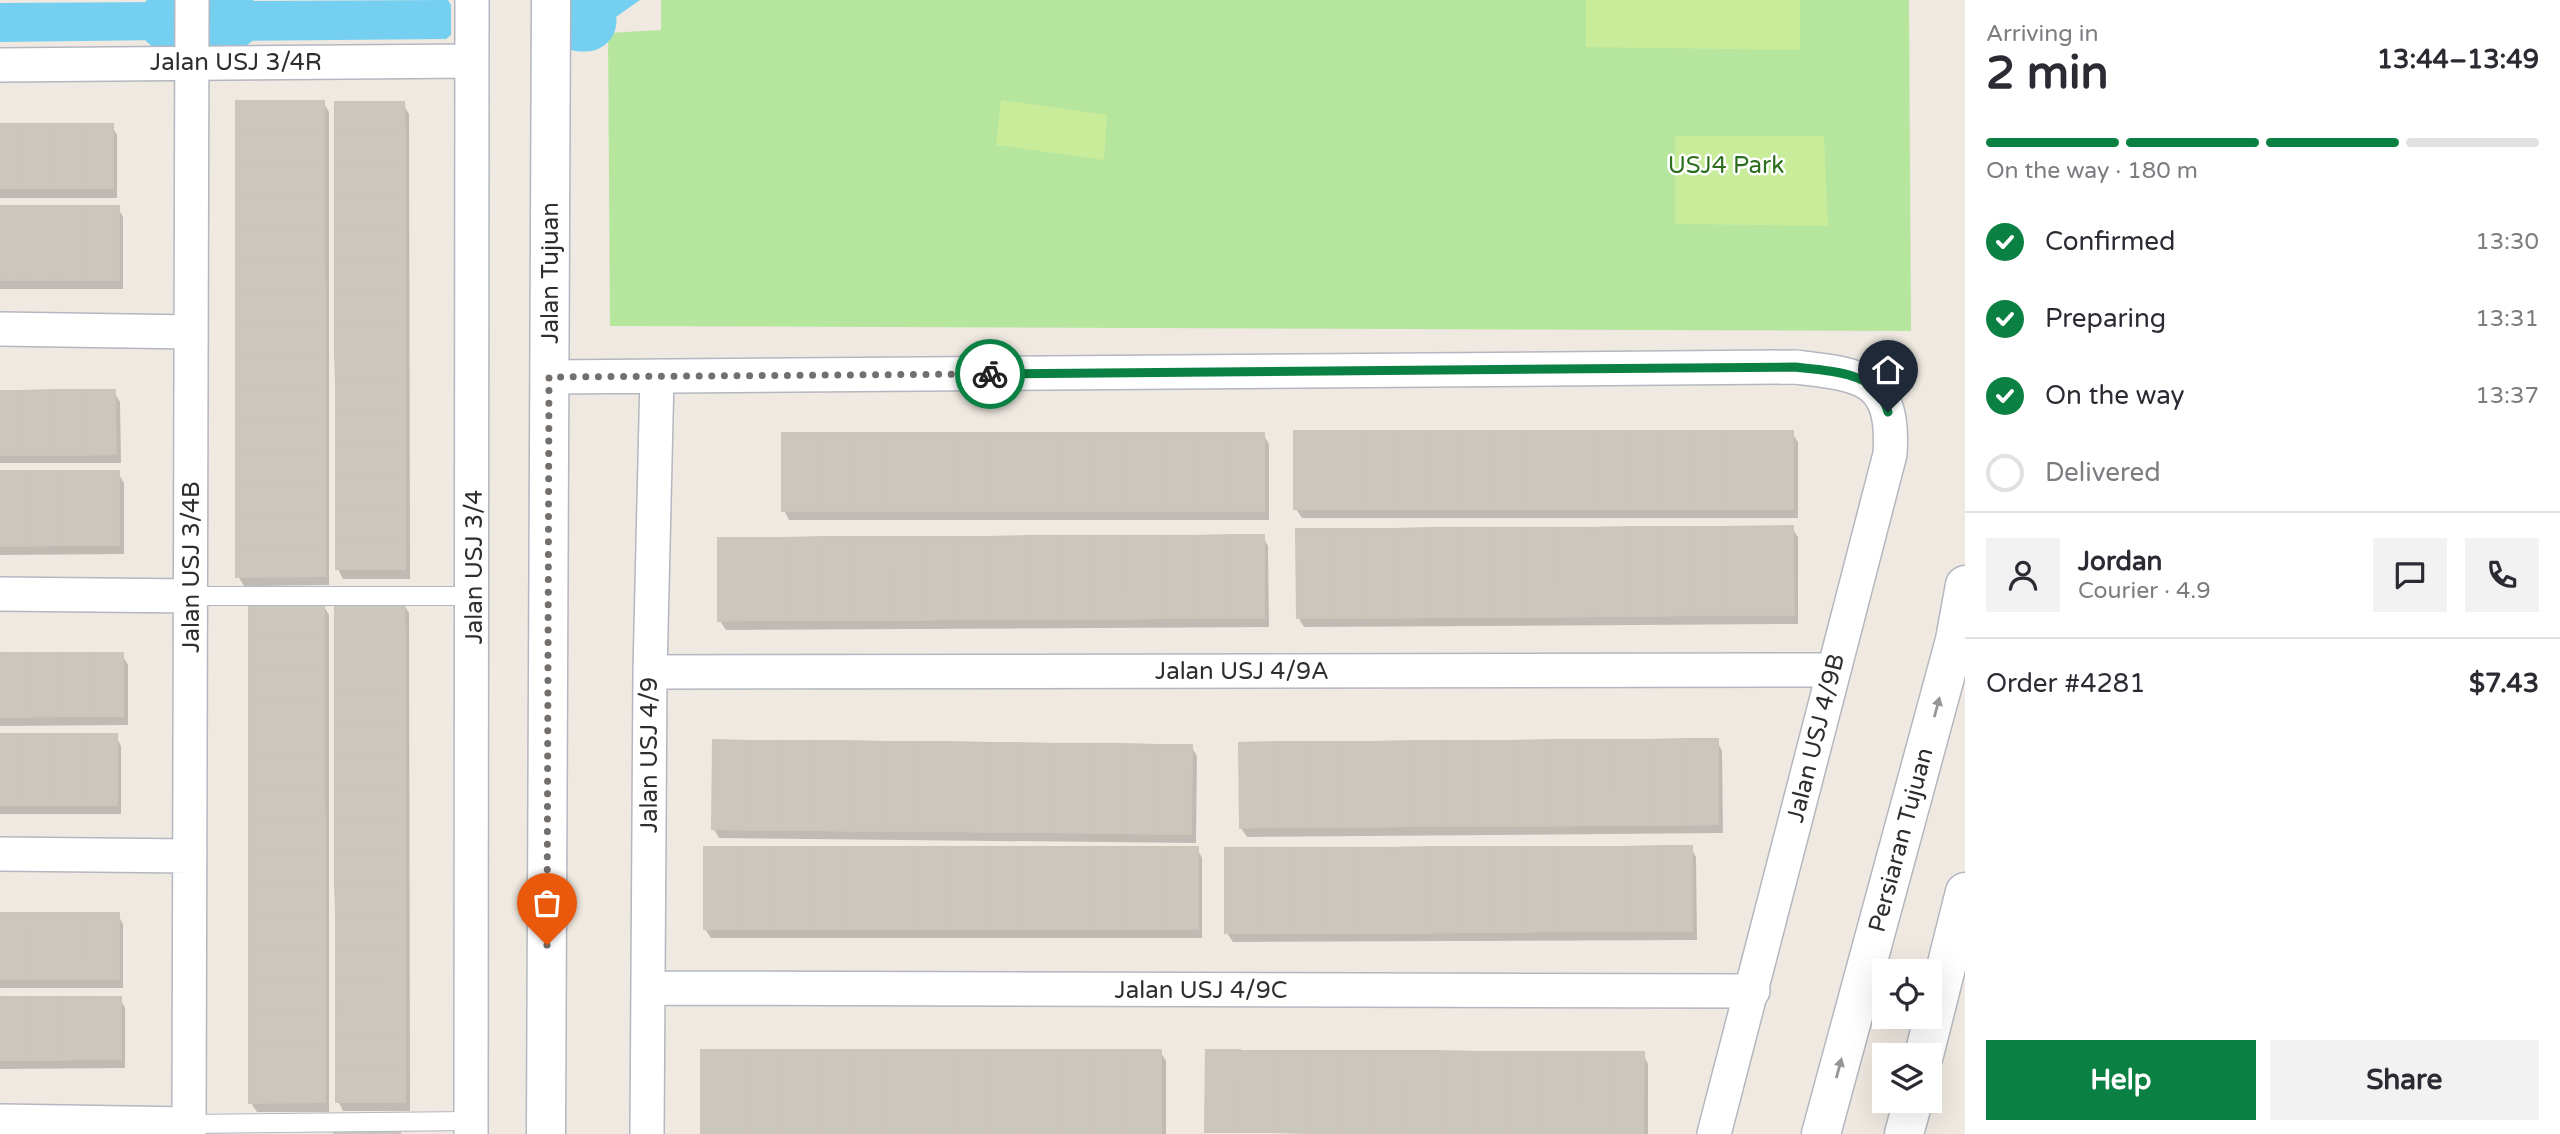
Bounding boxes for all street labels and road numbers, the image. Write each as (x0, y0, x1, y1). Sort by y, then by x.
street label: Jalan USJ 3/4R (150, 48, 322, 77)
street label: Jalan Tujuan (536, 202, 565, 344)
street label: Jalan USJ 3/4B (177, 481, 206, 653)
street label: Jalan USJ 3/4 (460, 490, 489, 644)
street label: Jalan USJ 4/9B (1781, 651, 1851, 825)
street label: Jalan USJ 4/9A (1155, 657, 1329, 686)
street label: Jalan USJ 4/9 (635, 677, 664, 833)
street label: Persiaran Tujuan (1862, 745, 1940, 935)
street label: Jalan USJ 4/9C (1115, 976, 1287, 1005)

